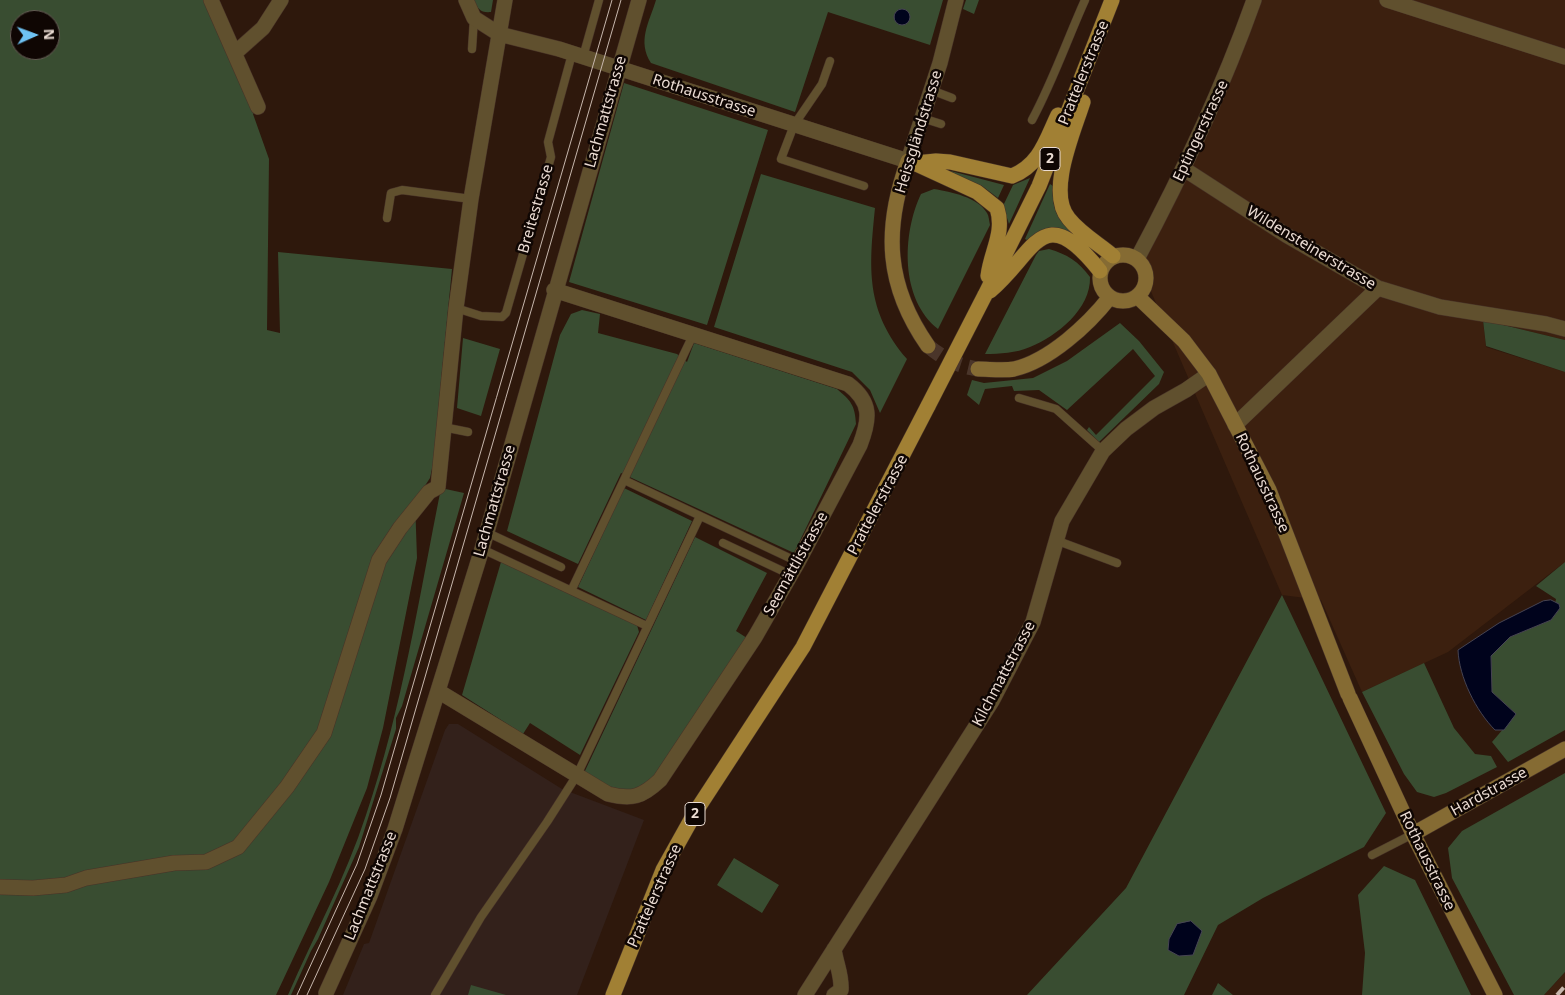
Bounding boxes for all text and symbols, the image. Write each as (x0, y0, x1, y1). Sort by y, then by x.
north arrow (10, 10, 60, 60)
street label: Prattelerstrasse (1055, 18, 1113, 128)
text: N (40, 28, 59, 41)
street label: Lachmattstrasse (581, 54, 631, 170)
street label: Heissgländstrasse (892, 68, 946, 196)
street label: Rothausstrasse (650, 71, 758, 121)
street label: Eptingerstrasse (1170, 77, 1232, 185)
road number: 2 (1040, 148, 1060, 170)
street label: Breitestrasse (515, 162, 557, 256)
street label: Wildensteinerstrasse (1243, 202, 1379, 294)
street label: Rothausstrasse (1231, 430, 1293, 536)
street label: Lachmattstrasse (470, 443, 520, 559)
street label: Prattelerstrasse (844, 452, 912, 558)
street label: Seemättlistrasse (760, 509, 832, 619)
street label: Kilchmattstrasse (969, 618, 1039, 730)
street label: Hardstrasse (1448, 764, 1530, 820)
road number: 2 (685, 802, 705, 826)
street label: Rothausstrasse (1395, 809, 1459, 913)
street label: Lachmattstrasse (341, 829, 401, 943)
street label: Prattelerstrasse (624, 842, 686, 950)

